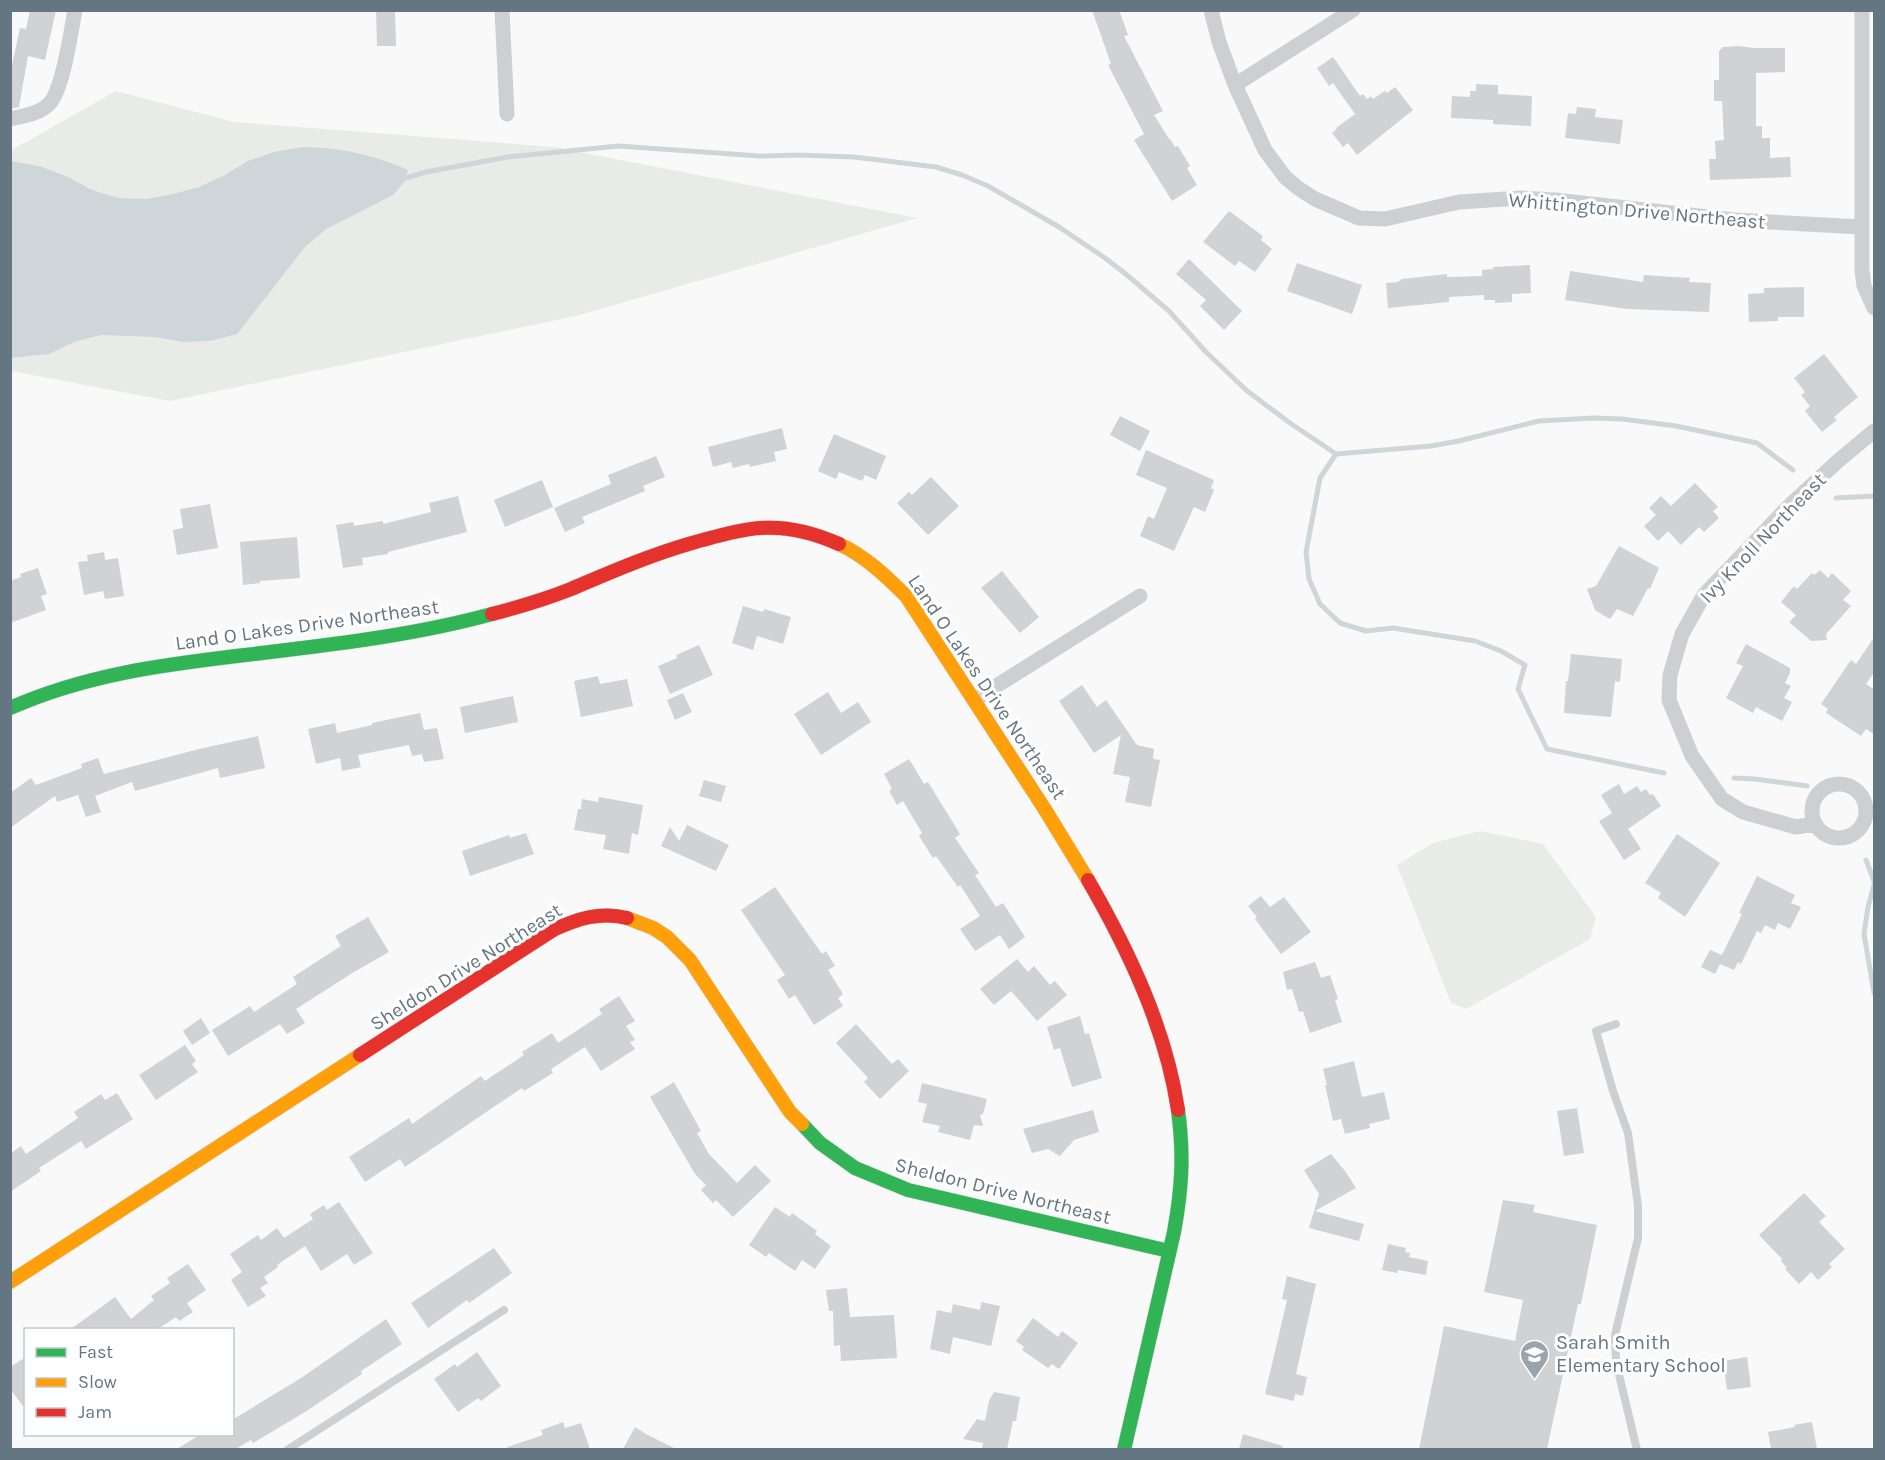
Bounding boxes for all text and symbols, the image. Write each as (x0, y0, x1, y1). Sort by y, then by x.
street label: Whittington Drive Northeast (1508, 188, 1767, 234)
street label: Ivy Knoll Northeast (1695, 468, 1831, 608)
street label: Land O Lakes Drive Northeast (903, 570, 1071, 804)
street label: Land O Lakes Drive Northeast (174, 595, 441, 655)
street label: Sheldon Drive Northeast (366, 898, 567, 1036)
street label: Sheldon Drive Northeast (893, 1153, 1114, 1229)
legend (24, 1328, 234, 1436)
place label: Sarah Smith Elementary School (1556, 1331, 1726, 1377)
school or university icon: Sarah Smith Elementary School (1519, 1338, 1551, 1380)
text: Fast (78, 1341, 113, 1363)
text: Slow (78, 1371, 117, 1393)
text: Jam (78, 1401, 112, 1423)

